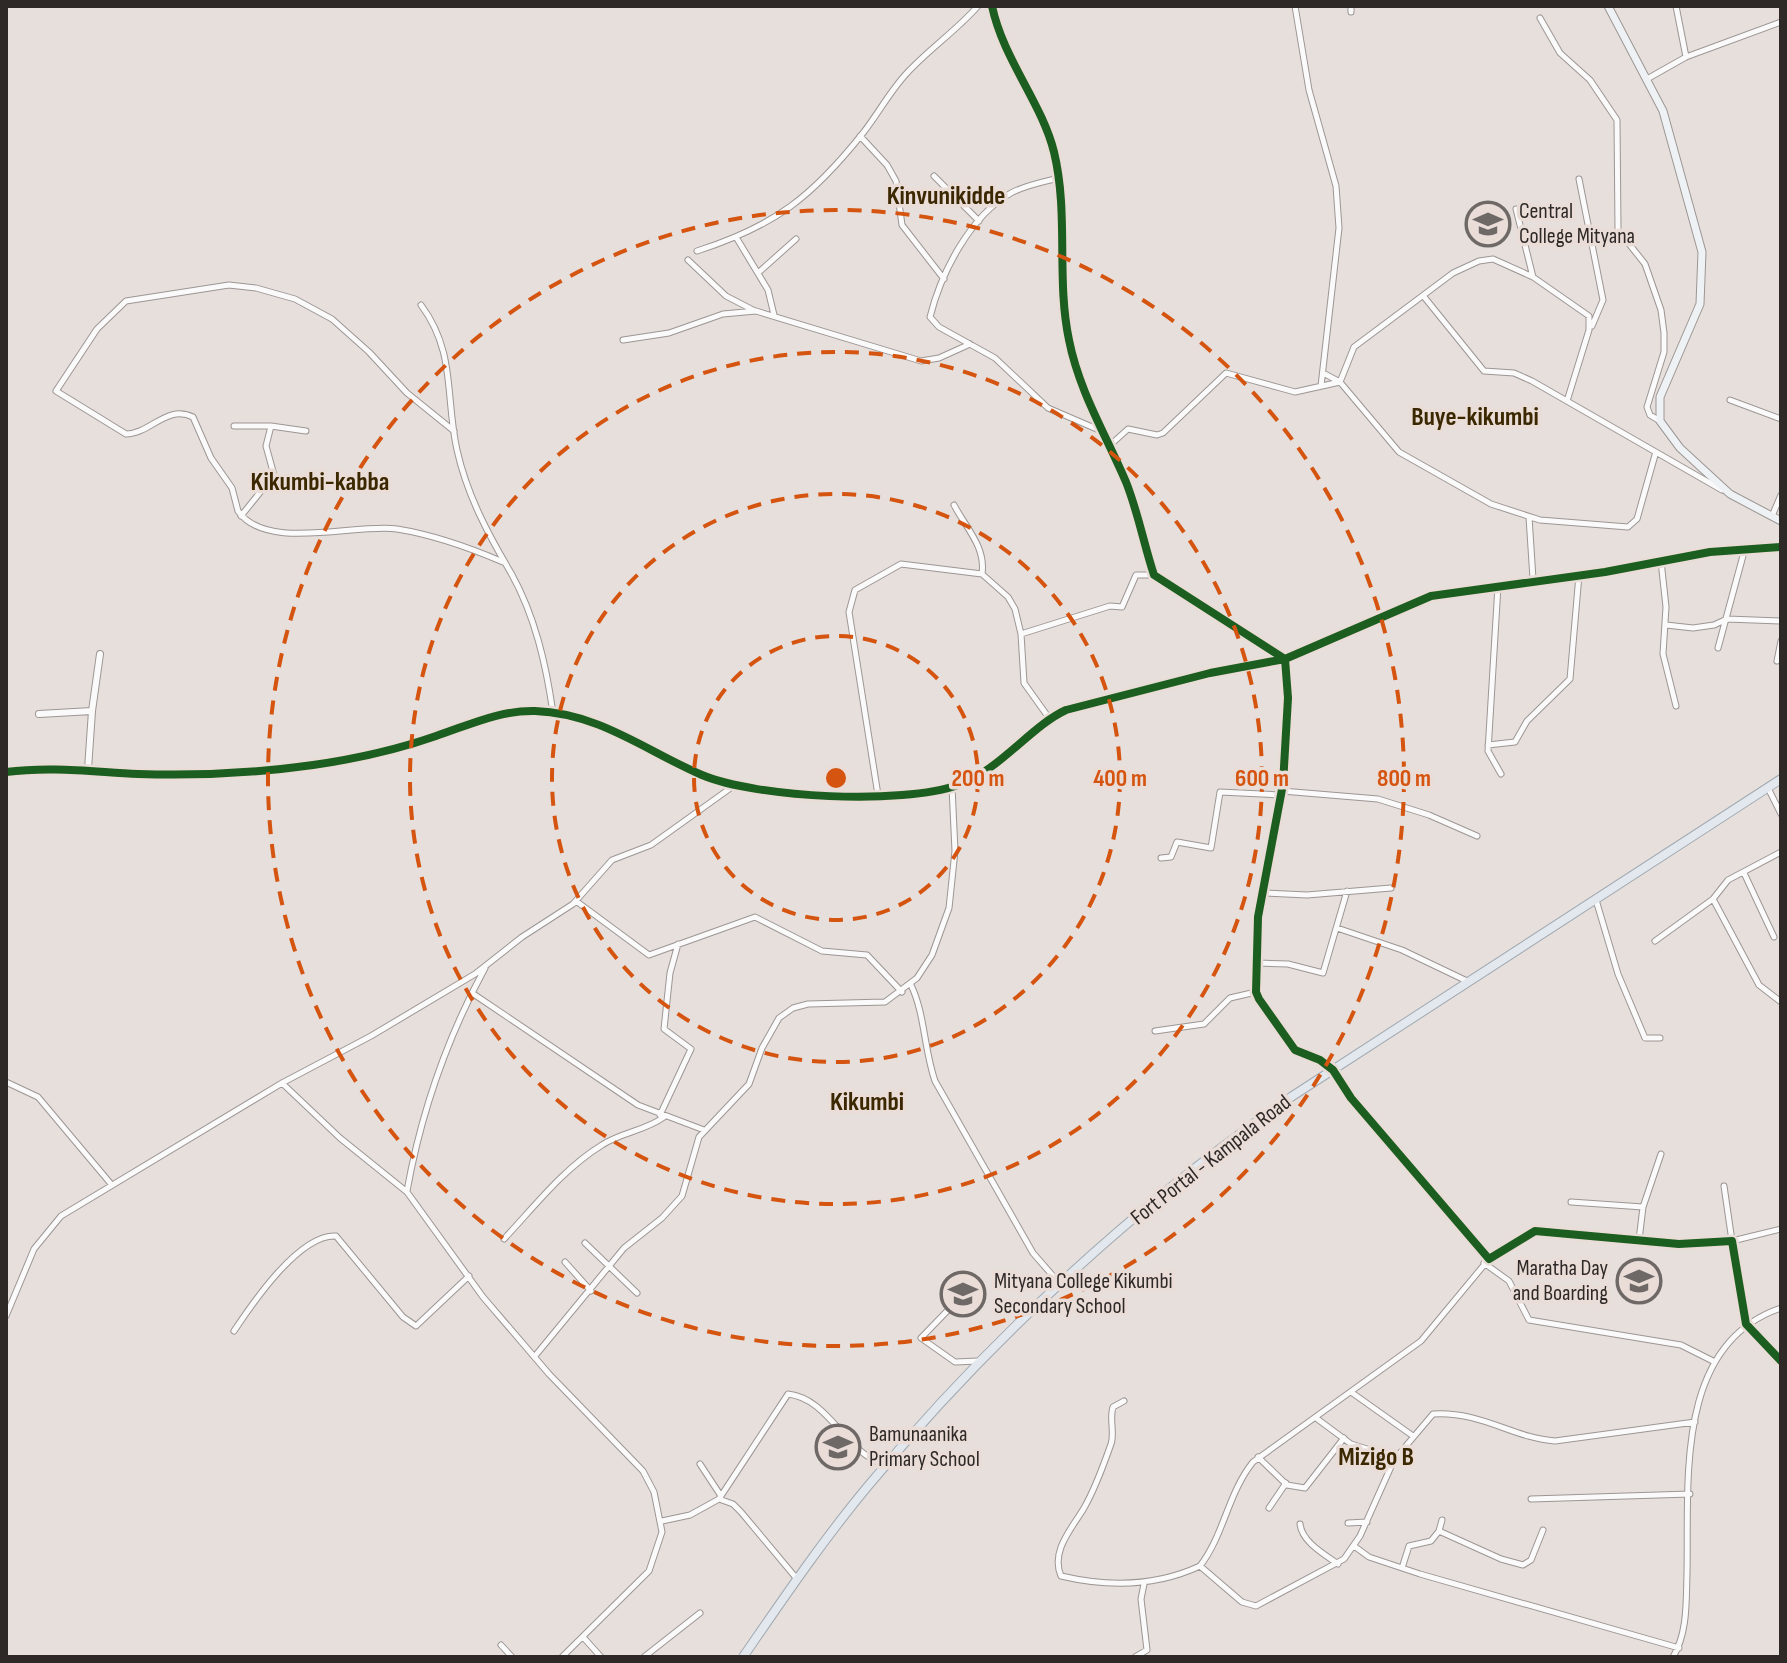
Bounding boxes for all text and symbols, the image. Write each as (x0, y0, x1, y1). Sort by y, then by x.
district label: Kinvunikidde (887, 181, 1005, 212)
place label: Central College Mityana (1519, 198, 1635, 250)
school or university icon: Central College Mityana (1464, 200, 1512, 248)
district label: Buye-kikumbi (1411, 402, 1539, 433)
district label: Kikumbi-kabba (251, 467, 389, 498)
centre of rings (822, 764, 850, 792)
text: 200 m (951, 764, 1005, 793)
text: 400 m (1093, 764, 1147, 793)
text: 600 m (1235, 764, 1289, 793)
text: 800 m (1377, 764, 1431, 793)
district label: Kikumbi (830, 1087, 904, 1118)
street label: Fort Portal - Kampala Road (1126, 1089, 1296, 1231)
place label: Maratha Day and Boarding (1513, 1255, 1609, 1307)
school or university icon: Maratha Day and Boarding (1615, 1257, 1663, 1305)
place label: Mityana College Kikumbi Secondary School (994, 1268, 1173, 1320)
school or university icon: Mityana College Kikumbi Secondary School (939, 1270, 987, 1318)
place label: Bamunaanika Primary School (869, 1421, 980, 1473)
school or university icon: Bamunaanika Primary School (814, 1423, 862, 1471)
district label: Mizigo B (1338, 1442, 1414, 1473)

